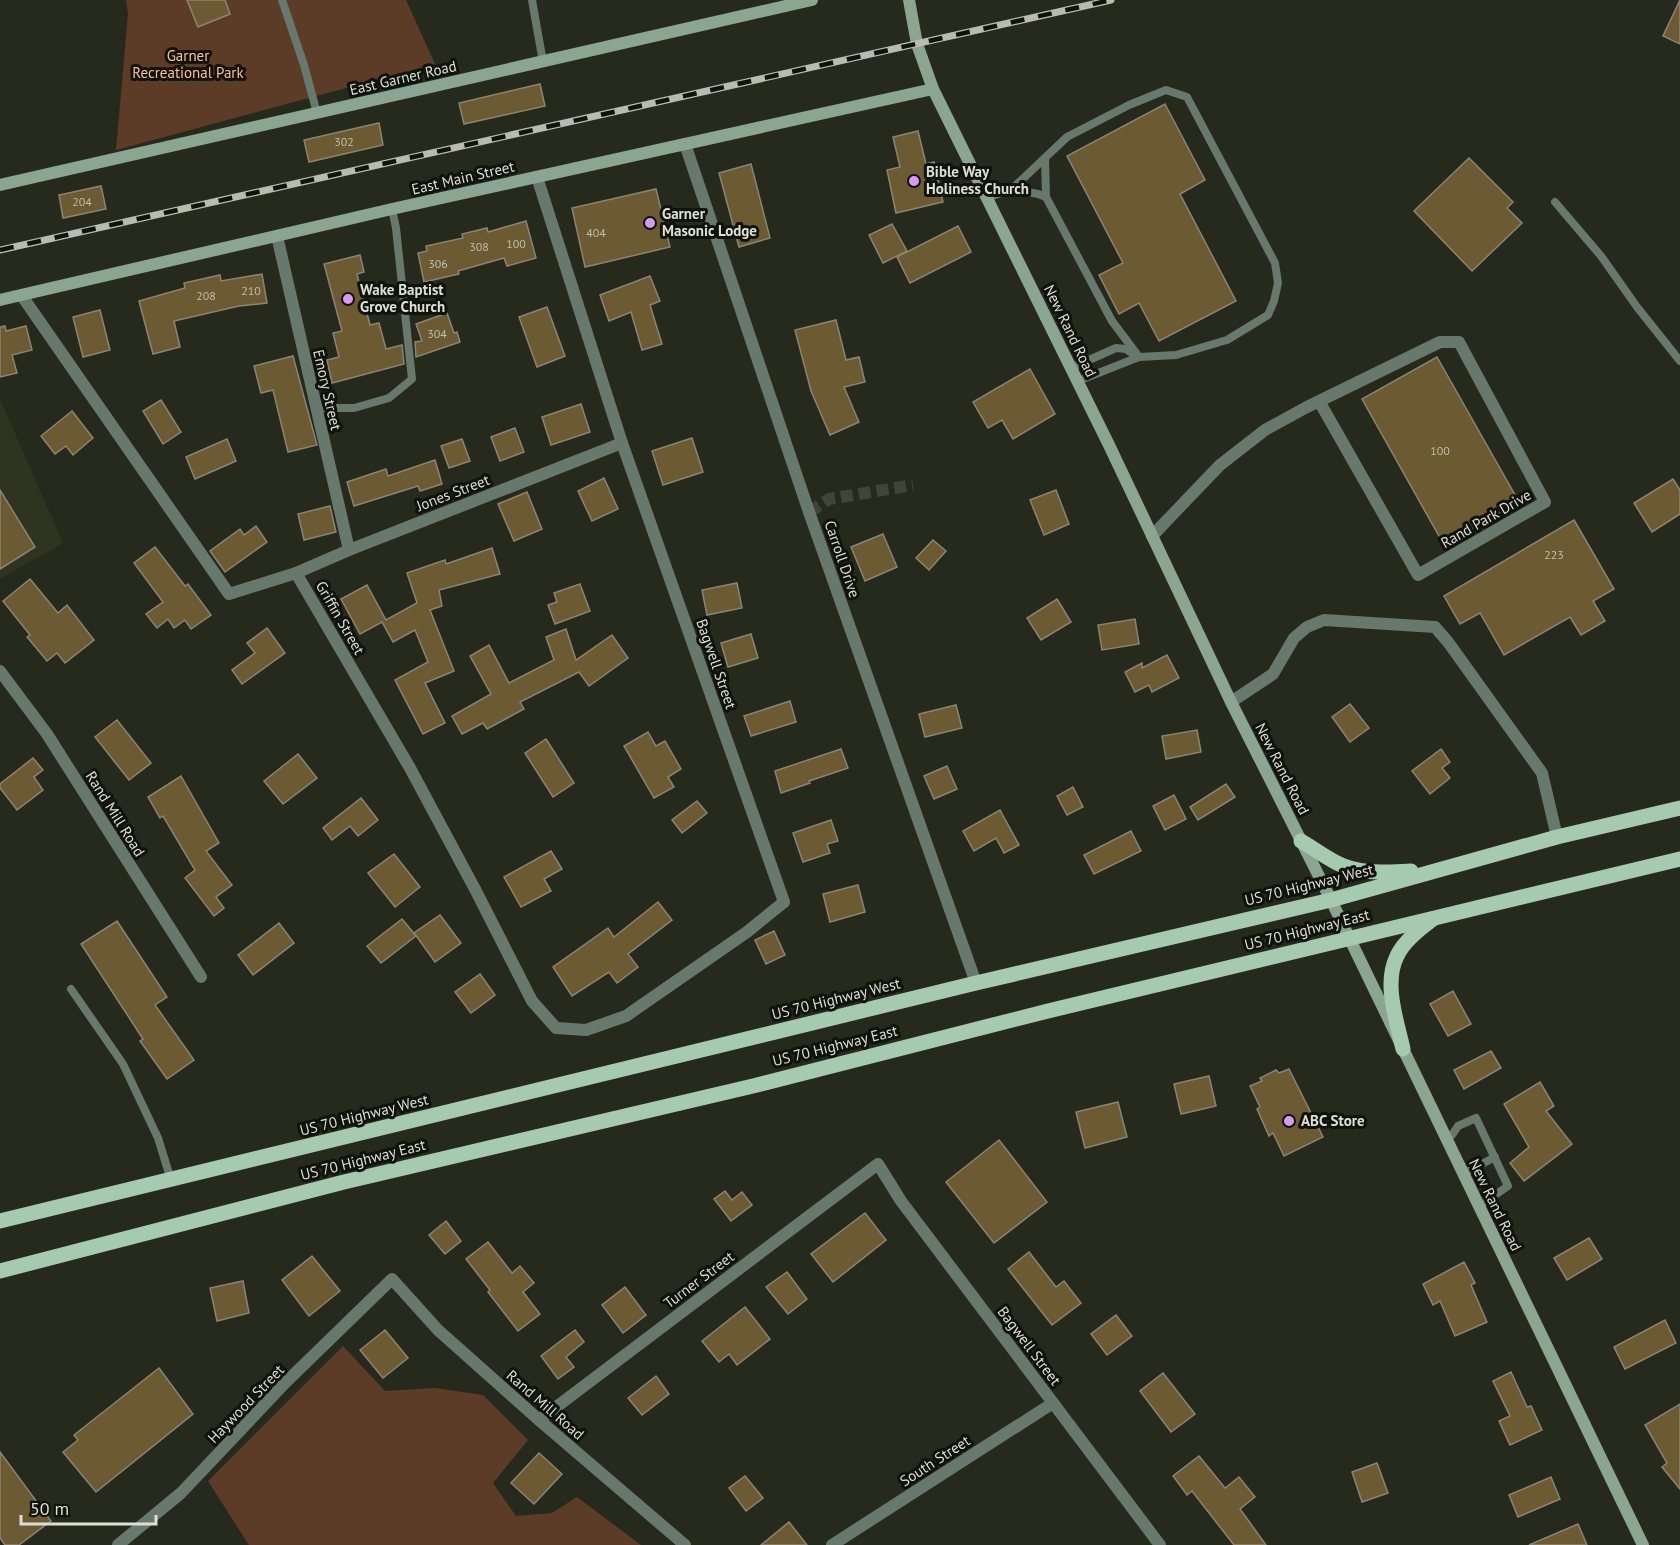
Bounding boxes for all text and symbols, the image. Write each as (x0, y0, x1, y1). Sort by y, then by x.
park label: Garner Recreational Park (132, 46, 244, 82)
street label: East Garner Road (348, 56, 458, 99)
house number: 302 (334, 134, 354, 149)
street label: East Main Street (410, 156, 516, 199)
place label: Bible Way Holiness Church (926, 162, 1029, 198)
marker: Bible Way Holiness Church (907, 174, 921, 188)
house number: 204 (72, 194, 92, 209)
place label: Garner Masonic Lodge (662, 204, 757, 240)
marker: Garner Masonic Lodge (643, 216, 657, 230)
house number: 404 (586, 225, 606, 240)
house number: 100 (506, 236, 526, 251)
house number: 308 (469, 239, 489, 254)
house number: 306 (428, 256, 448, 271)
place label: Wake Baptist Grove Church (360, 280, 445, 316)
street label: New Rand Road (1040, 281, 1101, 380)
house number: 210 (241, 283, 261, 298)
house number: 208 (196, 288, 216, 303)
marker: Wake Baptist Grove Church (341, 292, 355, 306)
house number: 304 (427, 326, 447, 341)
street label: Emory Street (309, 348, 346, 432)
house number: 100 (1430, 443, 1450, 458)
street label: Jones Street (413, 470, 492, 516)
street label: Rand Park Drive (1437, 485, 1534, 552)
street label: Carroll Drive (820, 518, 865, 600)
house number: 223 (1544, 547, 1564, 562)
street label: Griffin Street (312, 578, 369, 658)
street label: Bagwell Street (692, 616, 741, 711)
street label: New Rand Road (1251, 720, 1314, 818)
street label: Rand Mill Road (82, 768, 149, 860)
street label: US 70 Highway West (1243, 859, 1375, 910)
street label: US 70 Highway East (1242, 905, 1371, 954)
street label: US 70 Highway West (770, 973, 902, 1024)
street label: US 70 Highway East (770, 1021, 899, 1070)
street label: US 70 Highway West (298, 1089, 430, 1140)
place label: ABC Store (1301, 1111, 1365, 1130)
marker: ABC Store (1282, 1114, 1296, 1128)
street label: US 70 Highway East (298, 1135, 427, 1184)
street label: New Rand Road (1465, 1155, 1526, 1254)
street label: Turner Street (660, 1247, 738, 1312)
street label: Bagwell Street (994, 1303, 1065, 1389)
street label: Haywood Street (203, 1360, 288, 1447)
street label: Rand Mill Road (503, 1366, 588, 1444)
street label: South Street (896, 1431, 973, 1490)
scale bar (21, 1488, 156, 1526)
text: 50 m (30, 1497, 69, 1520)

